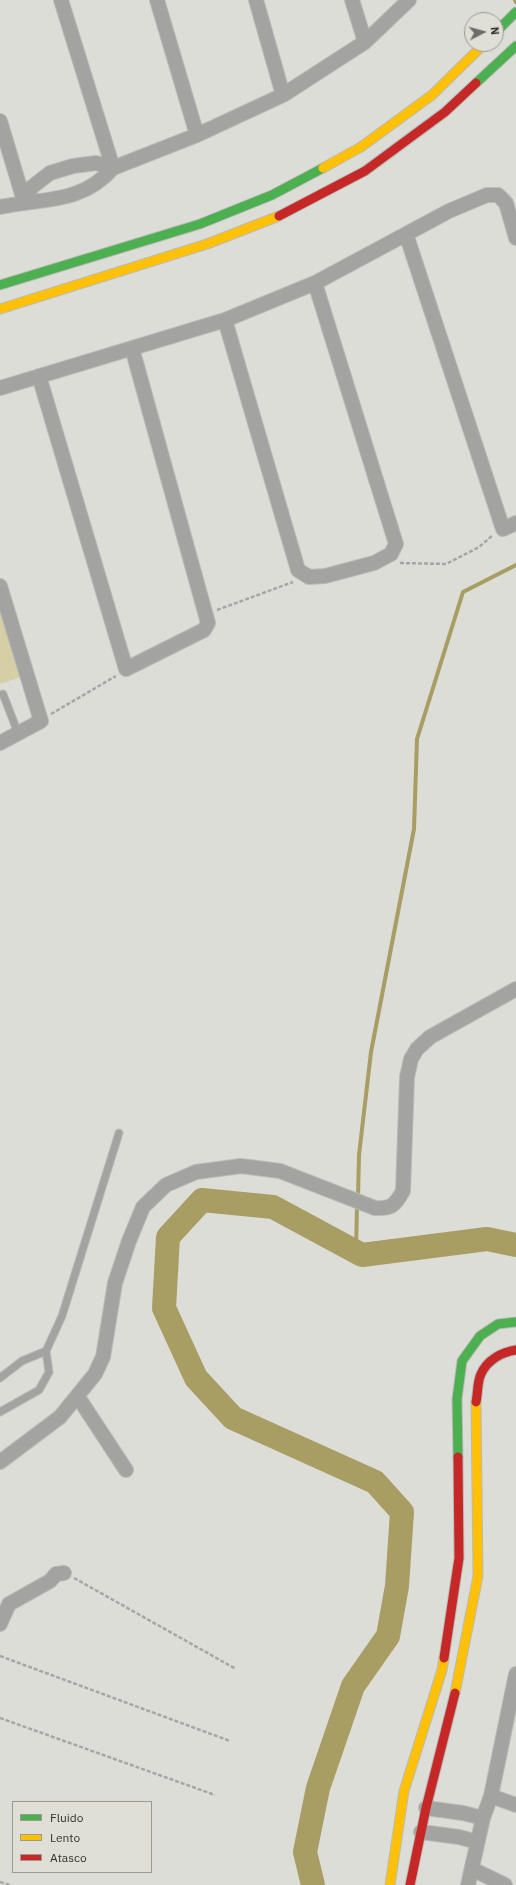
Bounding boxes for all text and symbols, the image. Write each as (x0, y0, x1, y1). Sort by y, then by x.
north arrow (464, 12, 504, 52)
text: N (488, 26, 502, 36)
legend (12, 1801, 152, 1873)
text: Fluido (50, 1810, 83, 1825)
text: Lento (50, 1830, 80, 1845)
text: Atasco (50, 1850, 87, 1865)

